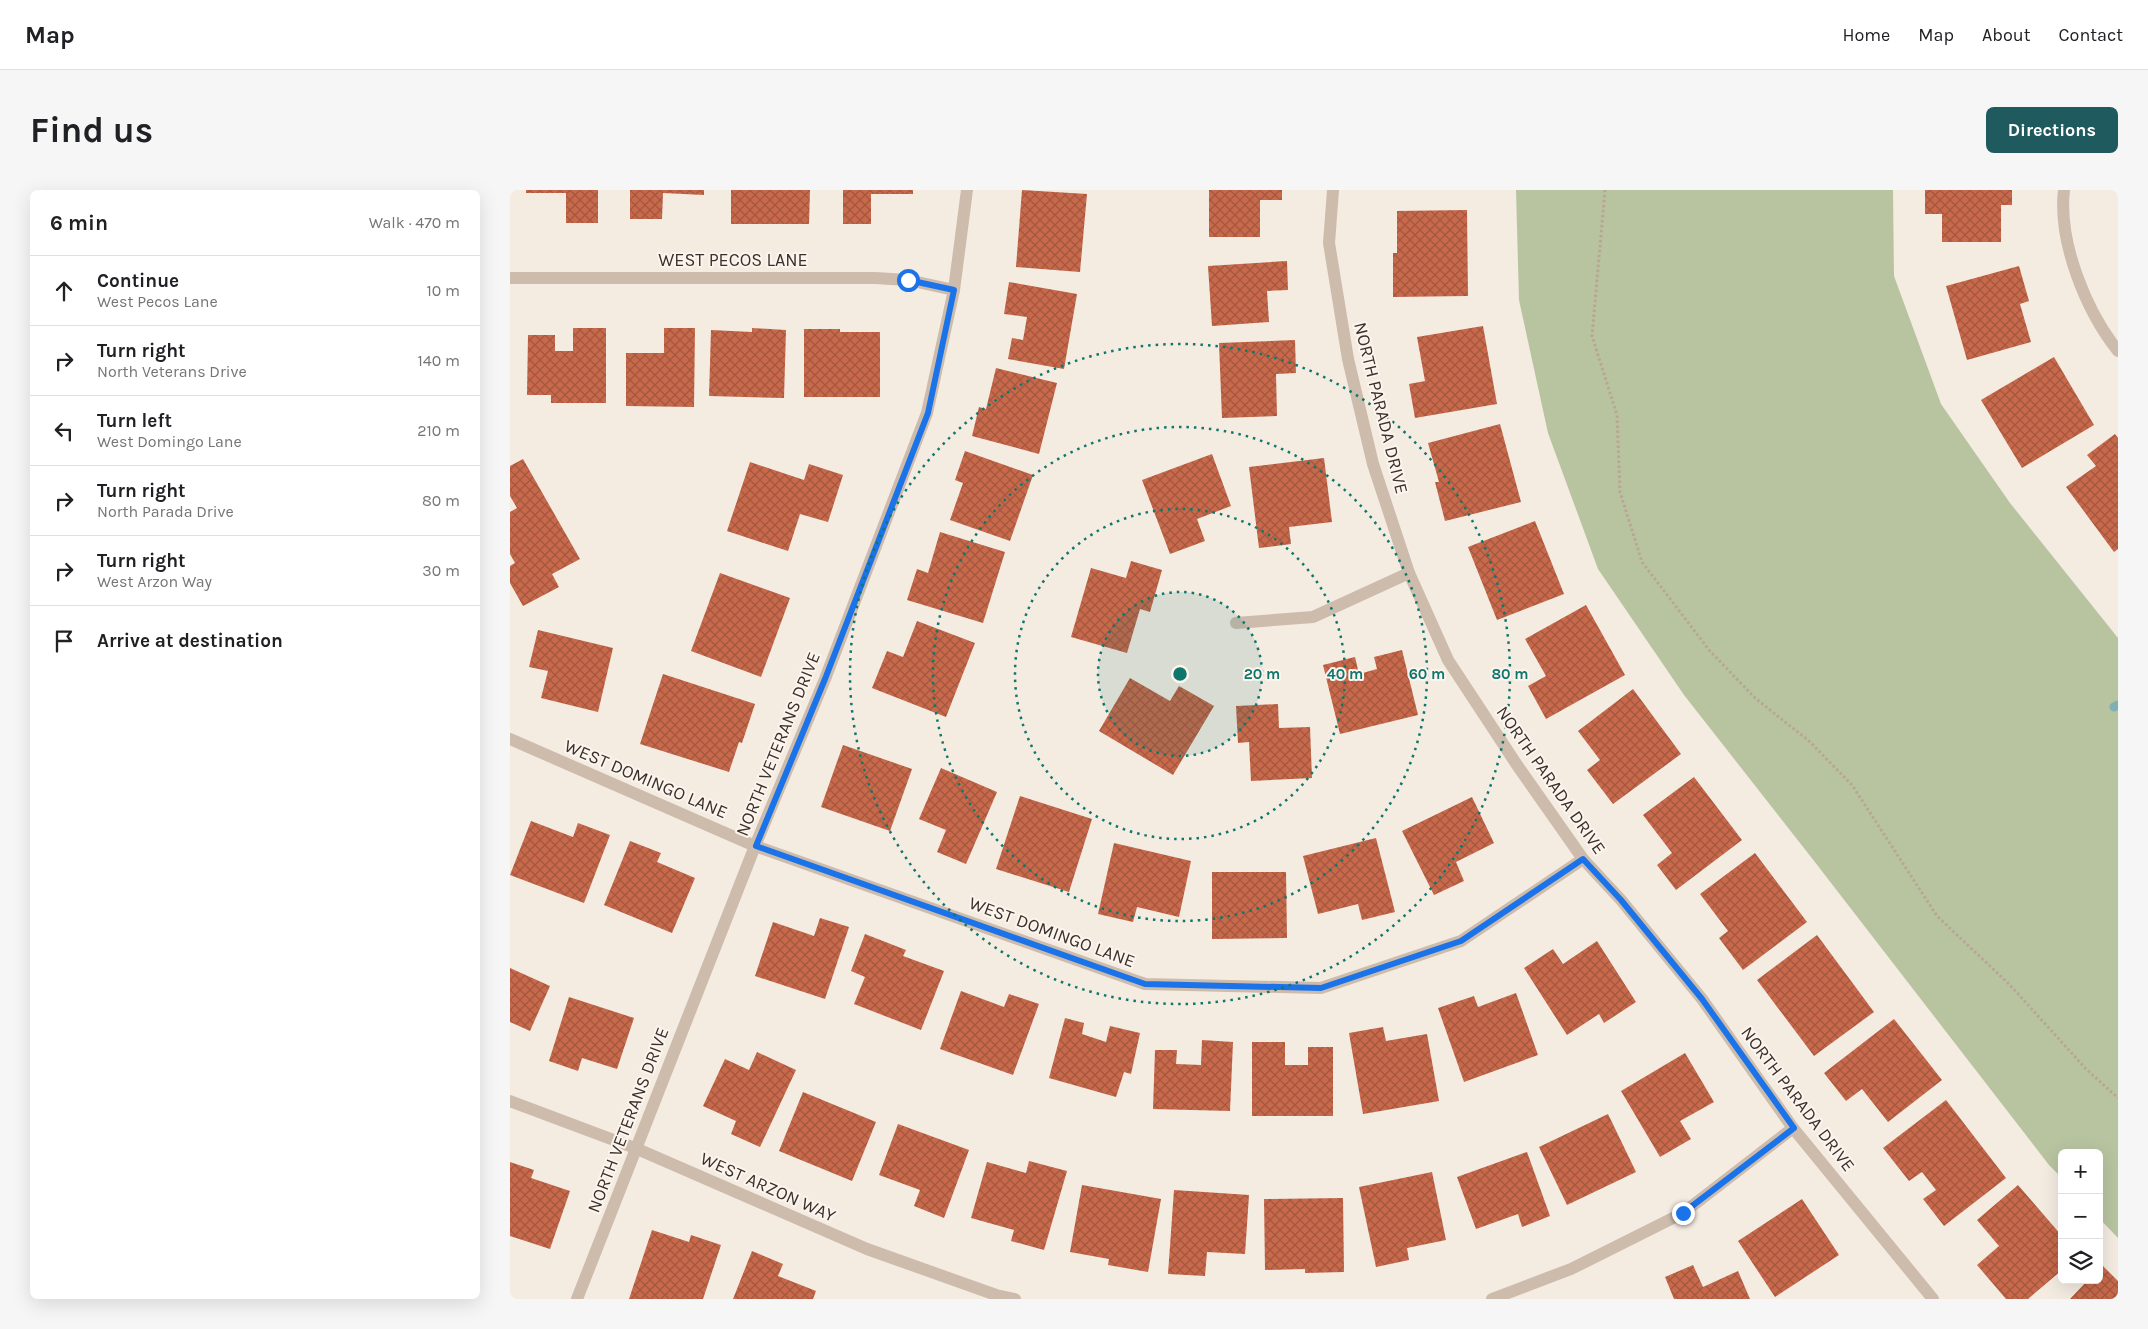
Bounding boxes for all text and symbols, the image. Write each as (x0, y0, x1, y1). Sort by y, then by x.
text: Map (25, 21, 75, 49)
text: Home (1842, 24, 1890, 46)
text: Map (1918, 24, 1954, 46)
text: About (1982, 24, 2031, 46)
text: Contact (2059, 24, 2123, 46)
button: Directions (1986, 107, 2118, 153)
text: Find us (30, 110, 153, 151)
text: 6 min (50, 211, 108, 235)
text: Walk · 470 m (369, 213, 460, 232)
street label: WEST PECOS LANE (658, 249, 808, 271)
route start (897, 269, 920, 292)
text: Continue (97, 270, 179, 292)
icon: ahead (50, 277, 78, 305)
text: 10 m (426, 281, 460, 300)
text: West Pecos Lane (97, 292, 218, 311)
street label: NORTH PARADA DRIVE (1349, 320, 1413, 496)
text: Turn right (97, 340, 186, 362)
icon: right (50, 347, 78, 375)
text: 140 m (418, 351, 460, 370)
text: North Veterans Drive (97, 362, 247, 381)
text: Turn left (97, 410, 172, 432)
icon: left (50, 417, 78, 445)
text: 210 m (417, 421, 460, 440)
text: West Domingo Lane (97, 432, 242, 451)
text: Turn right (97, 480, 186, 502)
icon: right (50, 487, 78, 515)
text: 80 m (422, 491, 460, 510)
text: North Parada Drive (97, 502, 234, 521)
text: Turn right (97, 550, 186, 572)
icon: right (50, 557, 78, 585)
text: 30 m (422, 561, 460, 580)
text: West Arzon Way (97, 572, 212, 591)
icon: arrive (50, 627, 78, 655)
text: Arrive at destination (97, 630, 283, 652)
street label: NORTH VETERANS DRIVE (731, 649, 825, 839)
centre of rings (1171, 665, 1189, 683)
text: 20 m (1244, 665, 1280, 683)
text: 40 m (1327, 665, 1363, 683)
text: 60 m (1409, 665, 1445, 683)
text: 80 m (1491, 665, 1529, 683)
street label: NORTH PARADA DRIVE (1492, 702, 1610, 858)
street label: WEST DOMINGO LANE (561, 735, 731, 823)
street label: WEST DOMINGO LANE (966, 892, 1138, 972)
street label: NORTH PARADA DRIVE (1736, 1022, 1860, 1176)
street label: NORTH VETERANS DRIVE (582, 1024, 674, 1216)
street label: WEST ARZON WAY (697, 1147, 839, 1227)
map controls (2058, 1149, 2103, 1284)
button: + (2058, 1149, 2103, 1194)
button: − (2058, 1194, 2103, 1239)
route end (1672, 1202, 1695, 1225)
button: layers (2058, 1239, 2103, 1284)

